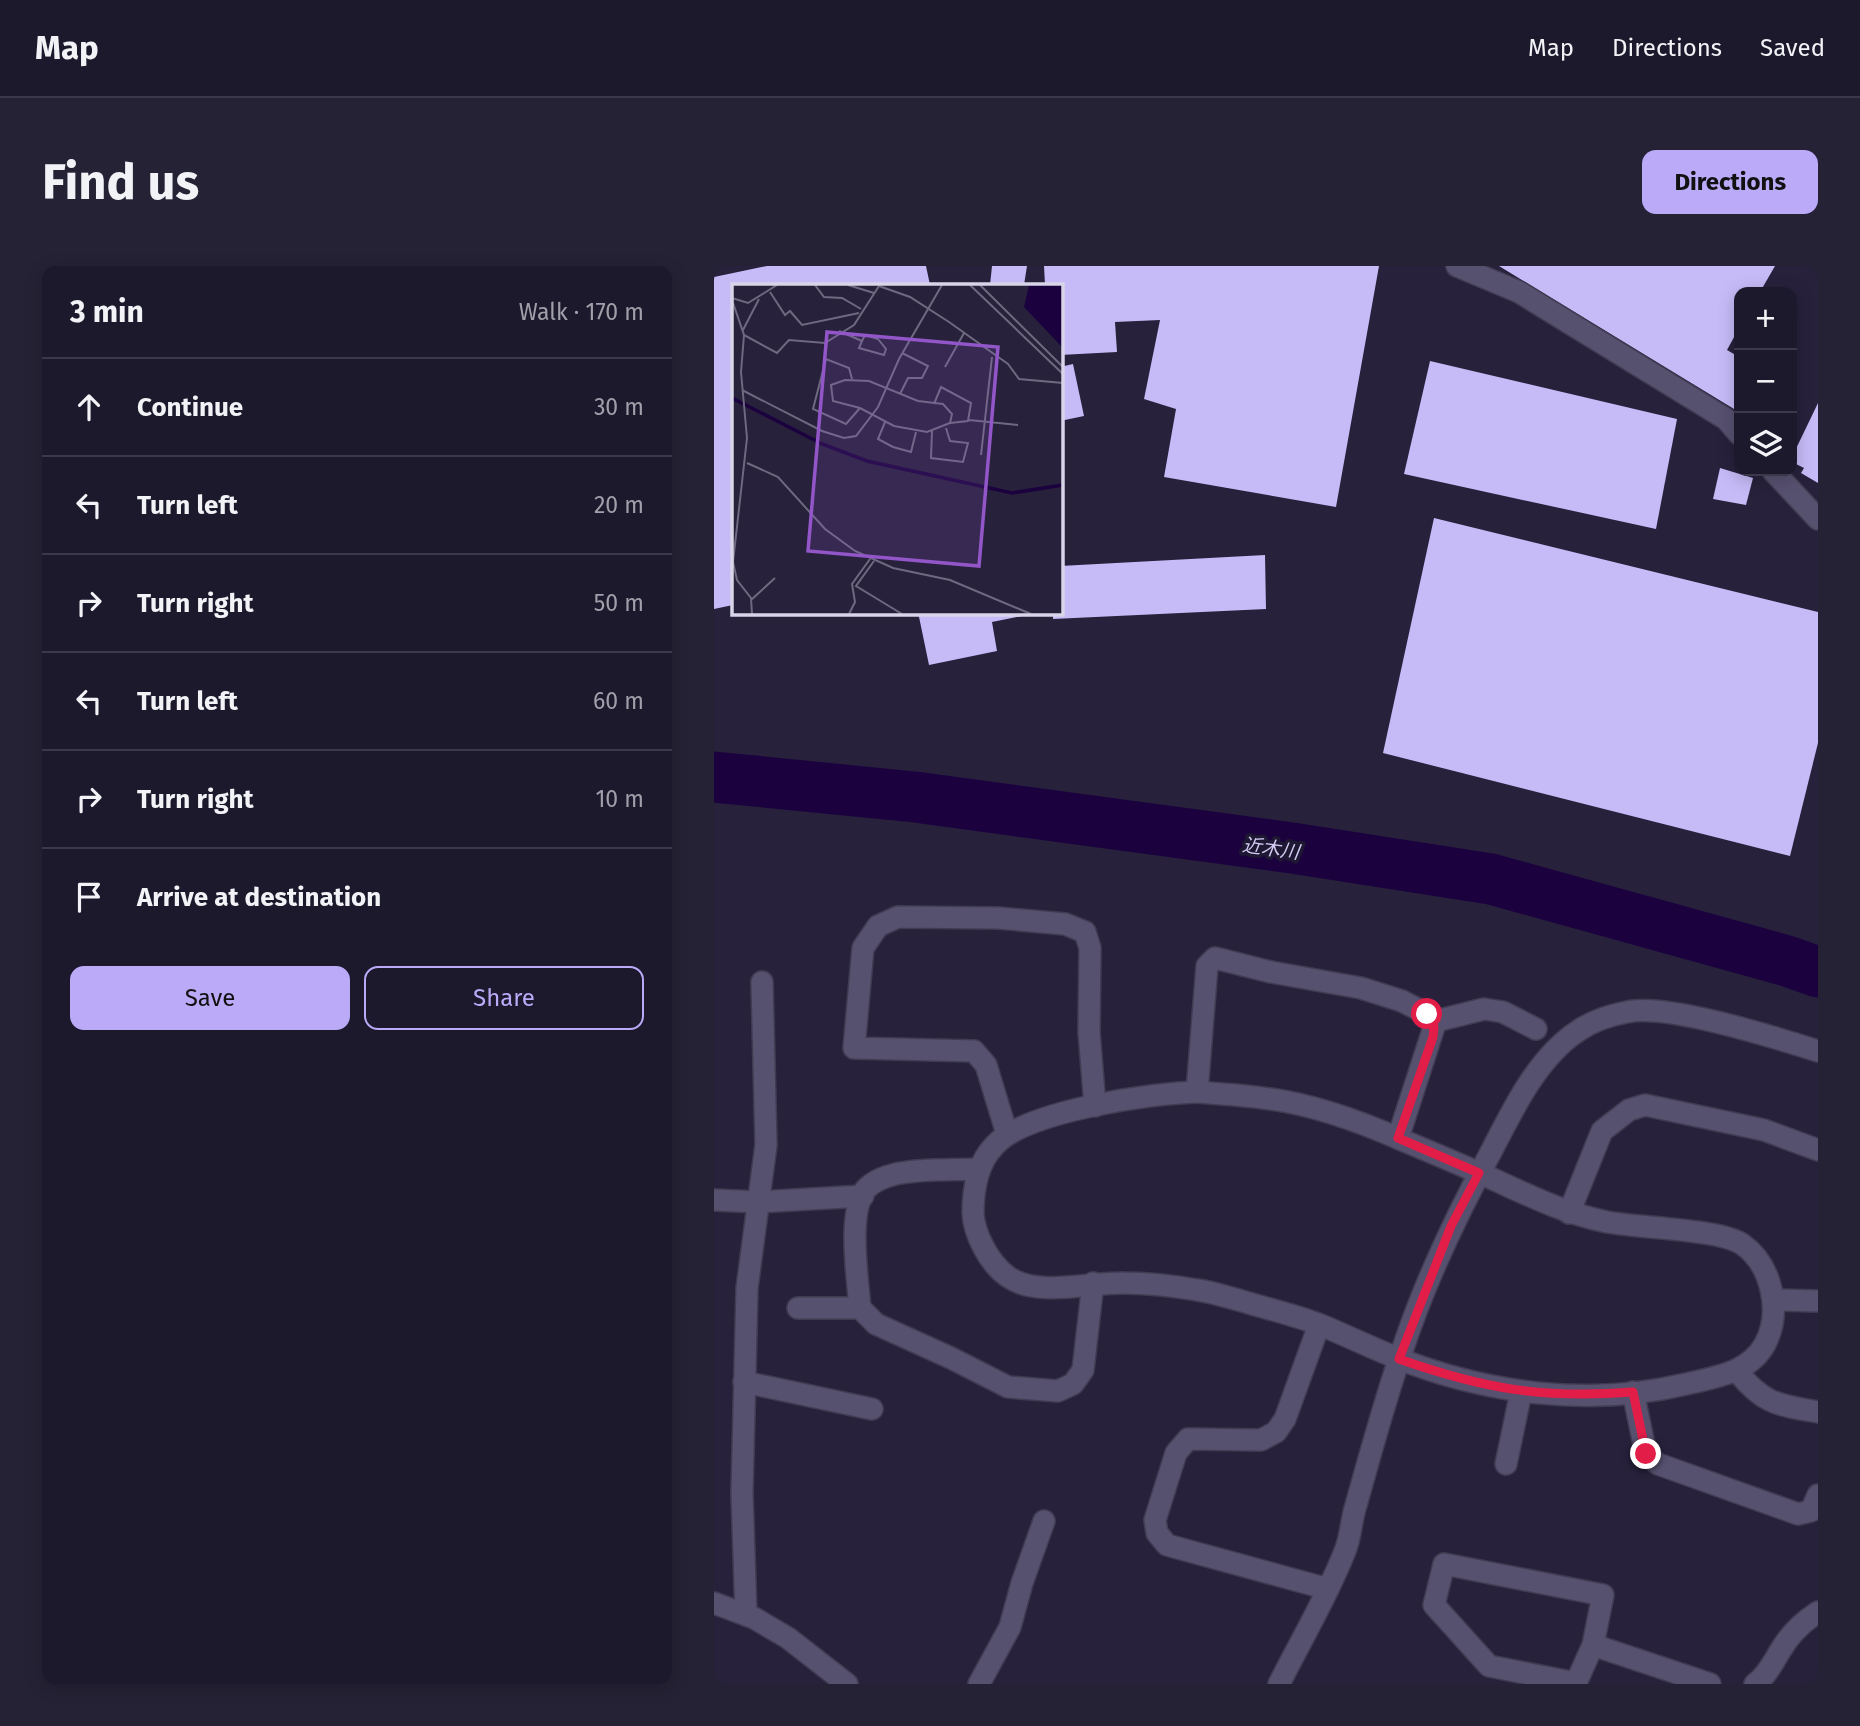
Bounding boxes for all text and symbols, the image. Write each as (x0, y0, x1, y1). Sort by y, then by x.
text: Map (35, 28, 99, 68)
text: Map (1528, 34, 1574, 62)
text: Directions (1612, 34, 1722, 62)
text: Saved (1760, 34, 1825, 62)
button: Directions (1642, 150, 1818, 214)
text: Find us (42, 153, 199, 212)
inset map (732, 284, 1062, 614)
map controls (1734, 287, 1797, 476)
button: + (1734, 287, 1797, 350)
text: 3 min (70, 294, 144, 330)
text: Walk · 170 m (519, 298, 644, 326)
button: − (1734, 350, 1797, 413)
icon: ahead (70, 388, 108, 426)
text: Continue (137, 392, 243, 423)
text: 30 m (594, 393, 644, 421)
button: layers (1734, 413, 1797, 476)
icon: left (70, 486, 108, 524)
text: Turn left (137, 490, 238, 521)
text: 20 m (594, 491, 644, 519)
icon: right (70, 584, 108, 622)
text: Turn right (137, 588, 254, 619)
text: 50 m (594, 589, 644, 617)
icon: left (70, 682, 108, 720)
text: Turn left (137, 686, 238, 717)
text: 60 m (593, 687, 644, 715)
icon: right (70, 780, 108, 818)
text: Turn right (137, 784, 254, 815)
text: 10 m (595, 785, 644, 813)
water label: 近木川 (1241, 833, 1303, 864)
icon: arrive (70, 878, 108, 916)
text: Arrive at destination (137, 882, 381, 913)
button: Save (70, 966, 350, 1030)
button: Share (364, 966, 644, 1030)
route start (1411, 998, 1442, 1029)
route end (1630, 1438, 1661, 1469)

